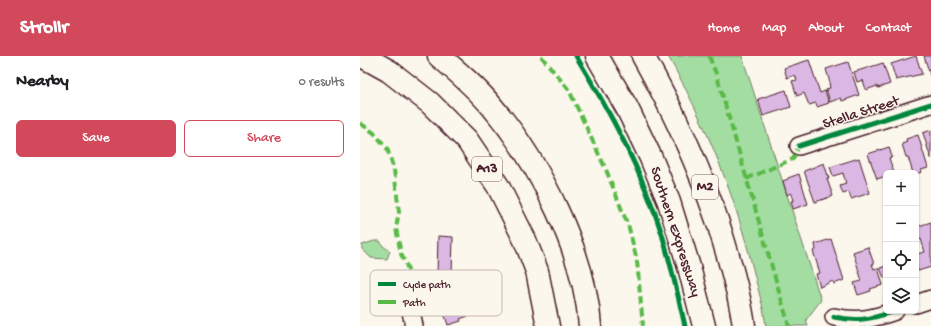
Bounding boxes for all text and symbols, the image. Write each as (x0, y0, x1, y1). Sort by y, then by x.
text: Strollr (20, 17, 68, 40)
text: Home (708, 20, 740, 37)
text: Map (762, 20, 786, 37)
text: About (808, 20, 844, 37)
text: Contact (866, 20, 911, 37)
text: Nearby (16, 72, 69, 92)
text: 0 results (298, 75, 344, 90)
street label: Stella Street (821, 92, 903, 134)
button: Save (16, 120, 176, 157)
button: Share (184, 120, 344, 157)
road number: A13 (472, 157, 502, 181)
street label: Southern Expressway (645, 165, 705, 300)
map controls (883, 170, 919, 314)
button: + (883, 170, 919, 206)
road number: M2 (692, 175, 718, 199)
button: − (883, 206, 919, 242)
button: locate (883, 242, 919, 278)
legend (370, 270, 502, 316)
button: layers (883, 278, 919, 314)
text: Cycle path (403, 280, 451, 292)
text: Path (402, 298, 426, 310)

